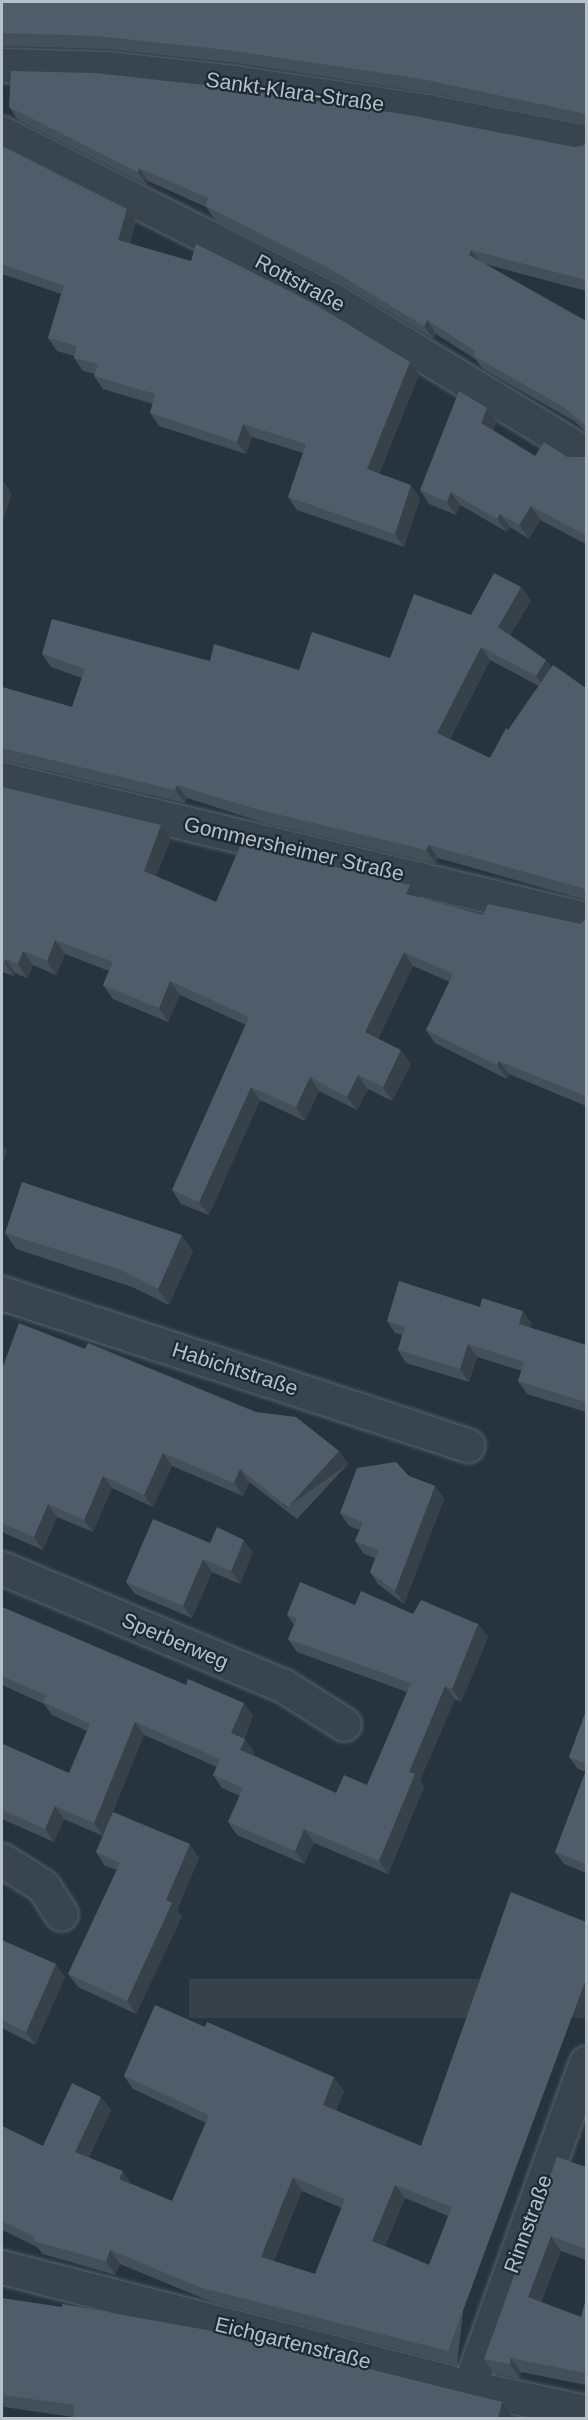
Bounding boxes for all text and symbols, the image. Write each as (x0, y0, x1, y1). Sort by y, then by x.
street label: Sankt-Klara-Straße (204, 67, 386, 117)
street label: Rottstraße (251, 249, 349, 317)
street label: Gommersheimer Straße (181, 811, 407, 887)
street label: Habichtstraße (169, 1337, 301, 1401)
street label: Sperberweg (118, 1607, 232, 1675)
street label: Rinnstraße (499, 2171, 557, 2277)
street label: Eichgartenstraße (212, 2311, 374, 2375)

